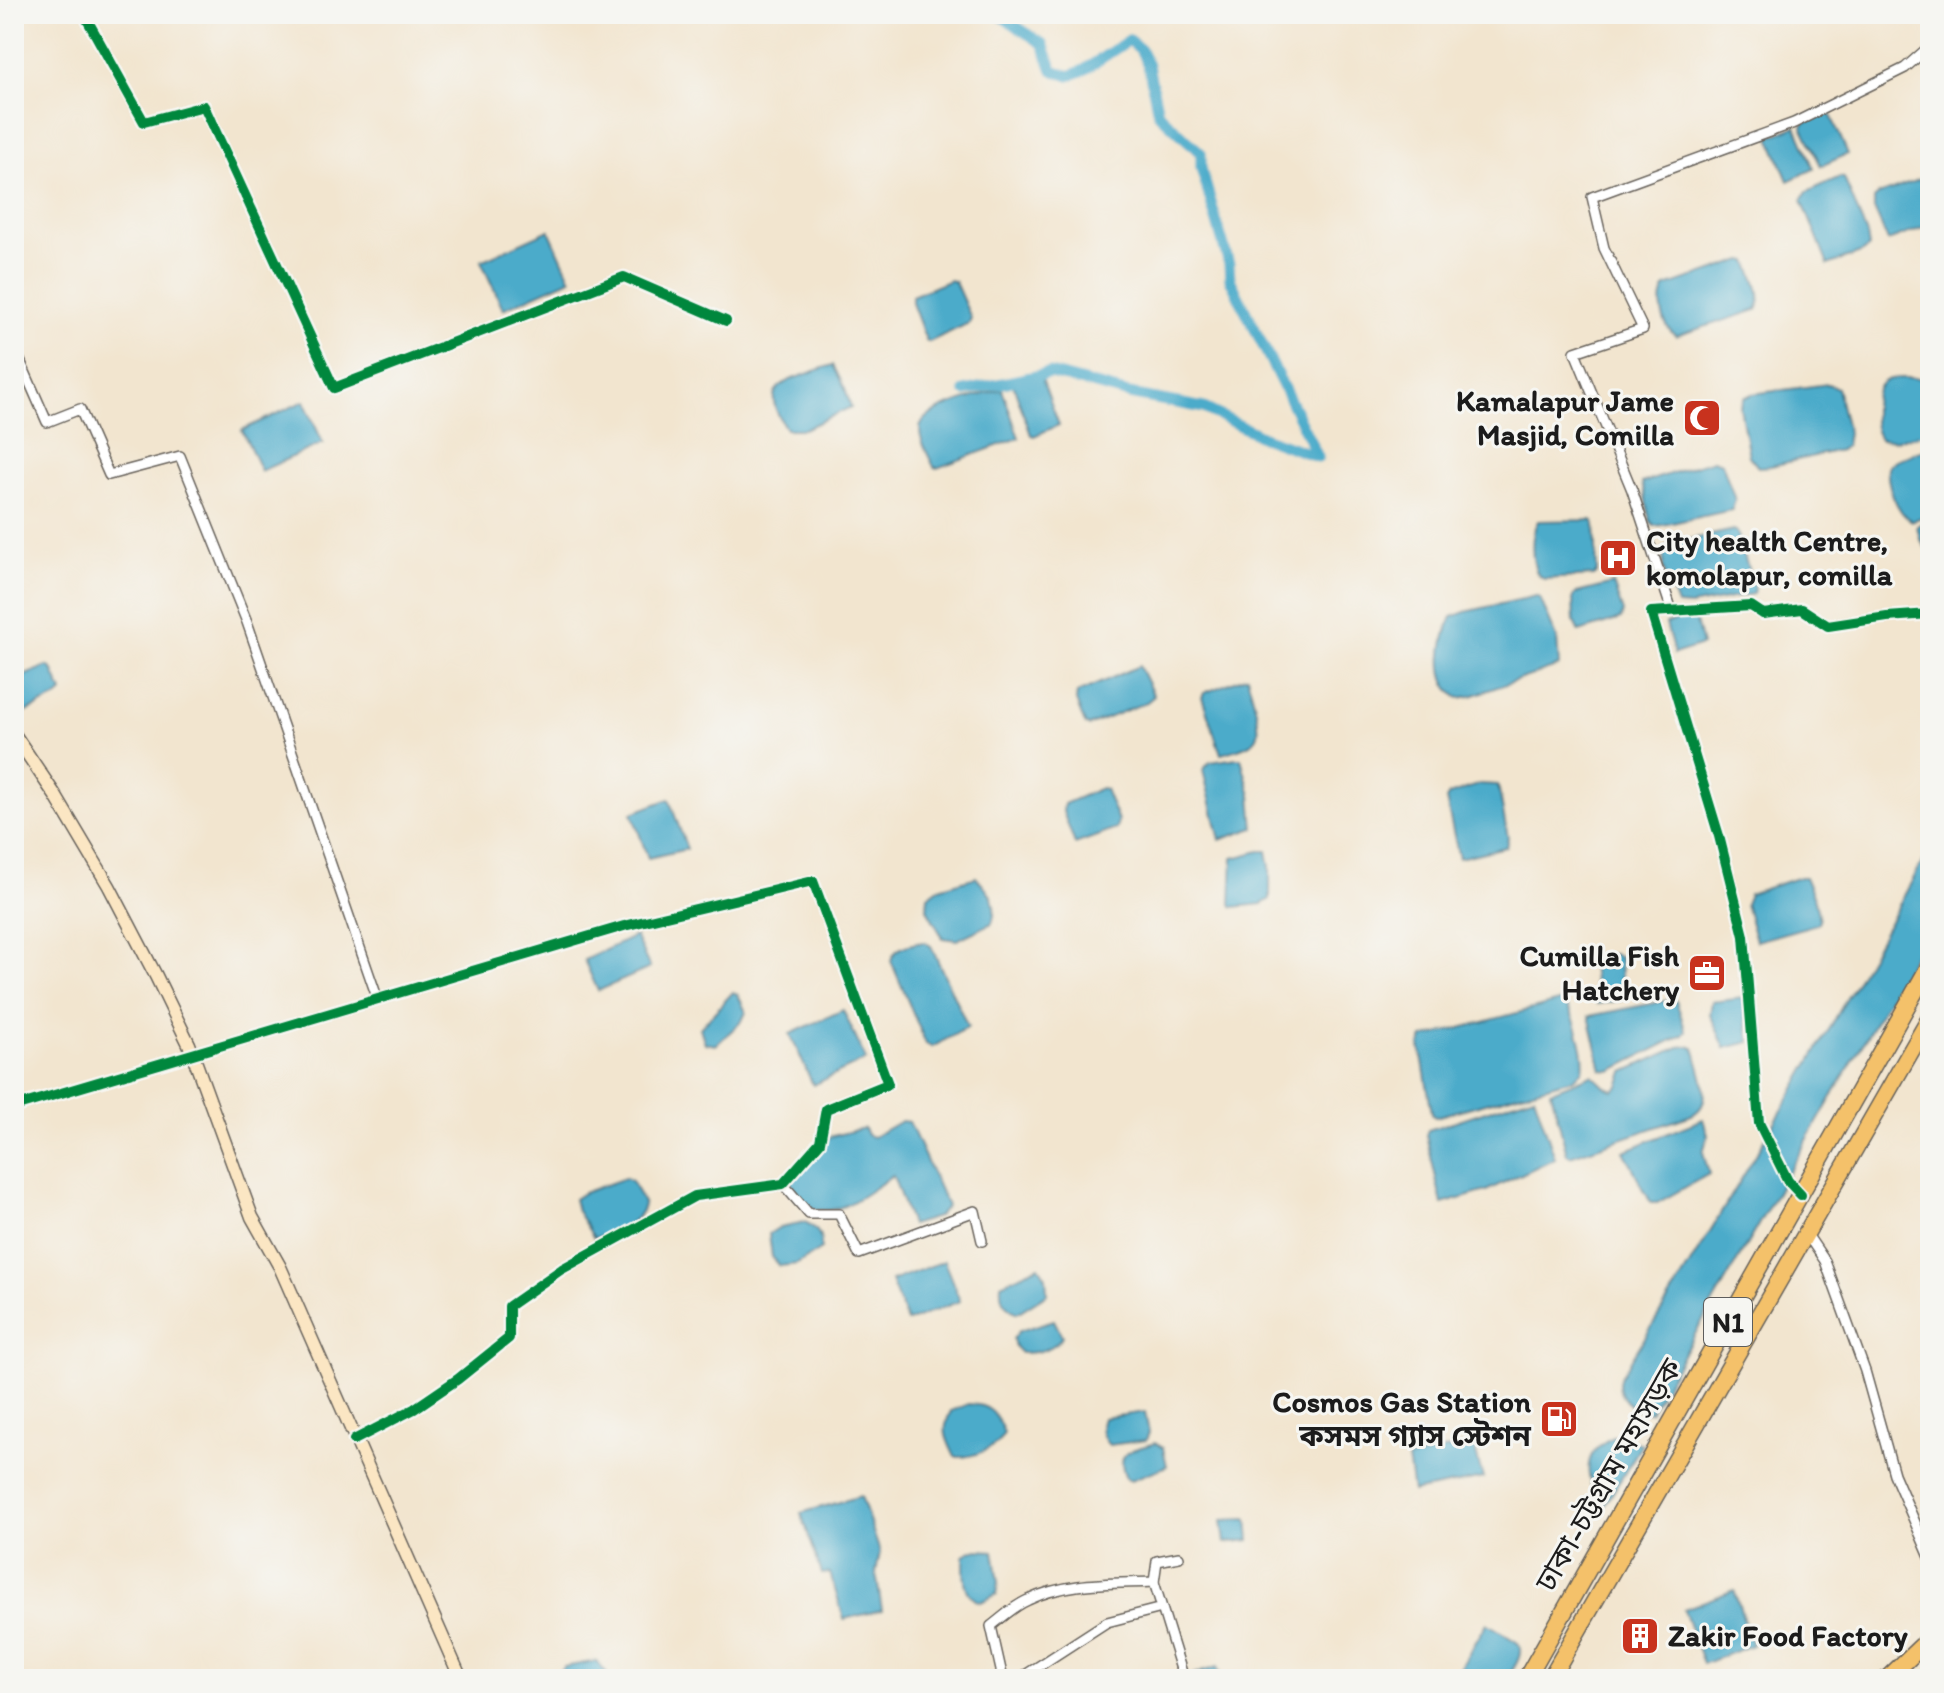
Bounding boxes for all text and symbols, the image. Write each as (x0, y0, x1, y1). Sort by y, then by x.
place label: Kamalapur Jame Masjid, Comilla (1456, 382, 1674, 453)
mosque icon: Kamalapur Jame Masjid, Comilla (1681, 397, 1723, 439)
place label: City health Centre, komolapur, comilla (1646, 522, 1893, 593)
hospital icon: City health Centre, komolapur, comilla (1597, 537, 1639, 579)
place label: Cumilla Fish Hatchery (1519, 937, 1680, 1008)
office icon: Cumilla Fish Hatchery (1686, 952, 1728, 994)
road number: N1 (1704, 1298, 1752, 1346)
street label: ঢাকা-চট্টগ্রাম মহাসড়ক (1527, 1351, 1691, 1598)
place label: Cosmos Gas Station কসমস গ্যাস স্টেশন (1272, 1383, 1531, 1454)
fuel station icon: Cosmos Gas Station কসমস গ্যাস স্টেশন (1538, 1398, 1580, 1440)
building icon: Zakir Food Factory (1619, 1615, 1661, 1657)
place label: Zakir Food Factory (1668, 1617, 1909, 1654)

